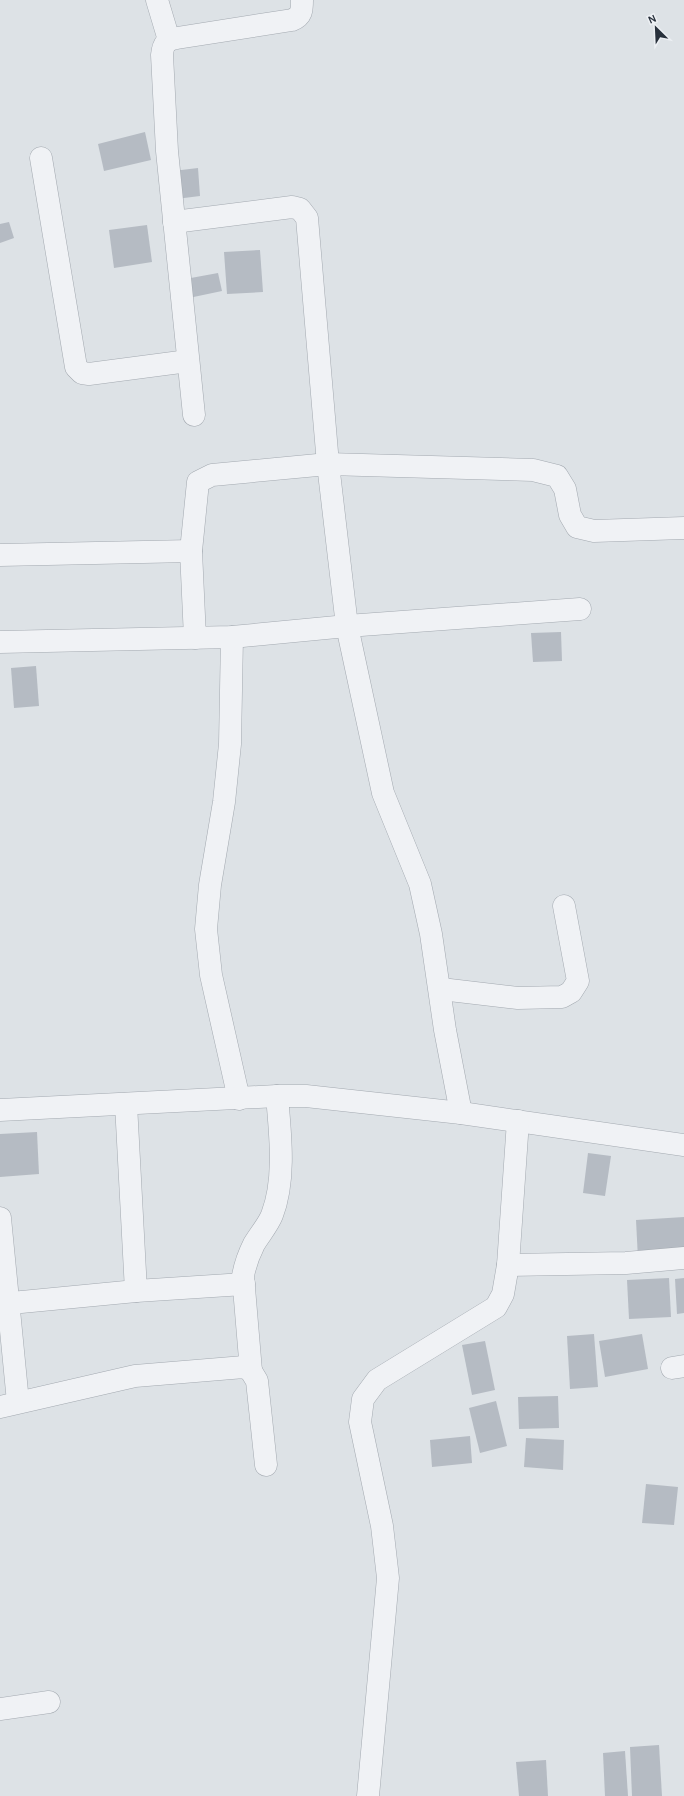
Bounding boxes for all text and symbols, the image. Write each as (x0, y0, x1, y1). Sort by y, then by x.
north arrow (636, 8, 676, 48)
text: N (646, 12, 658, 27)

